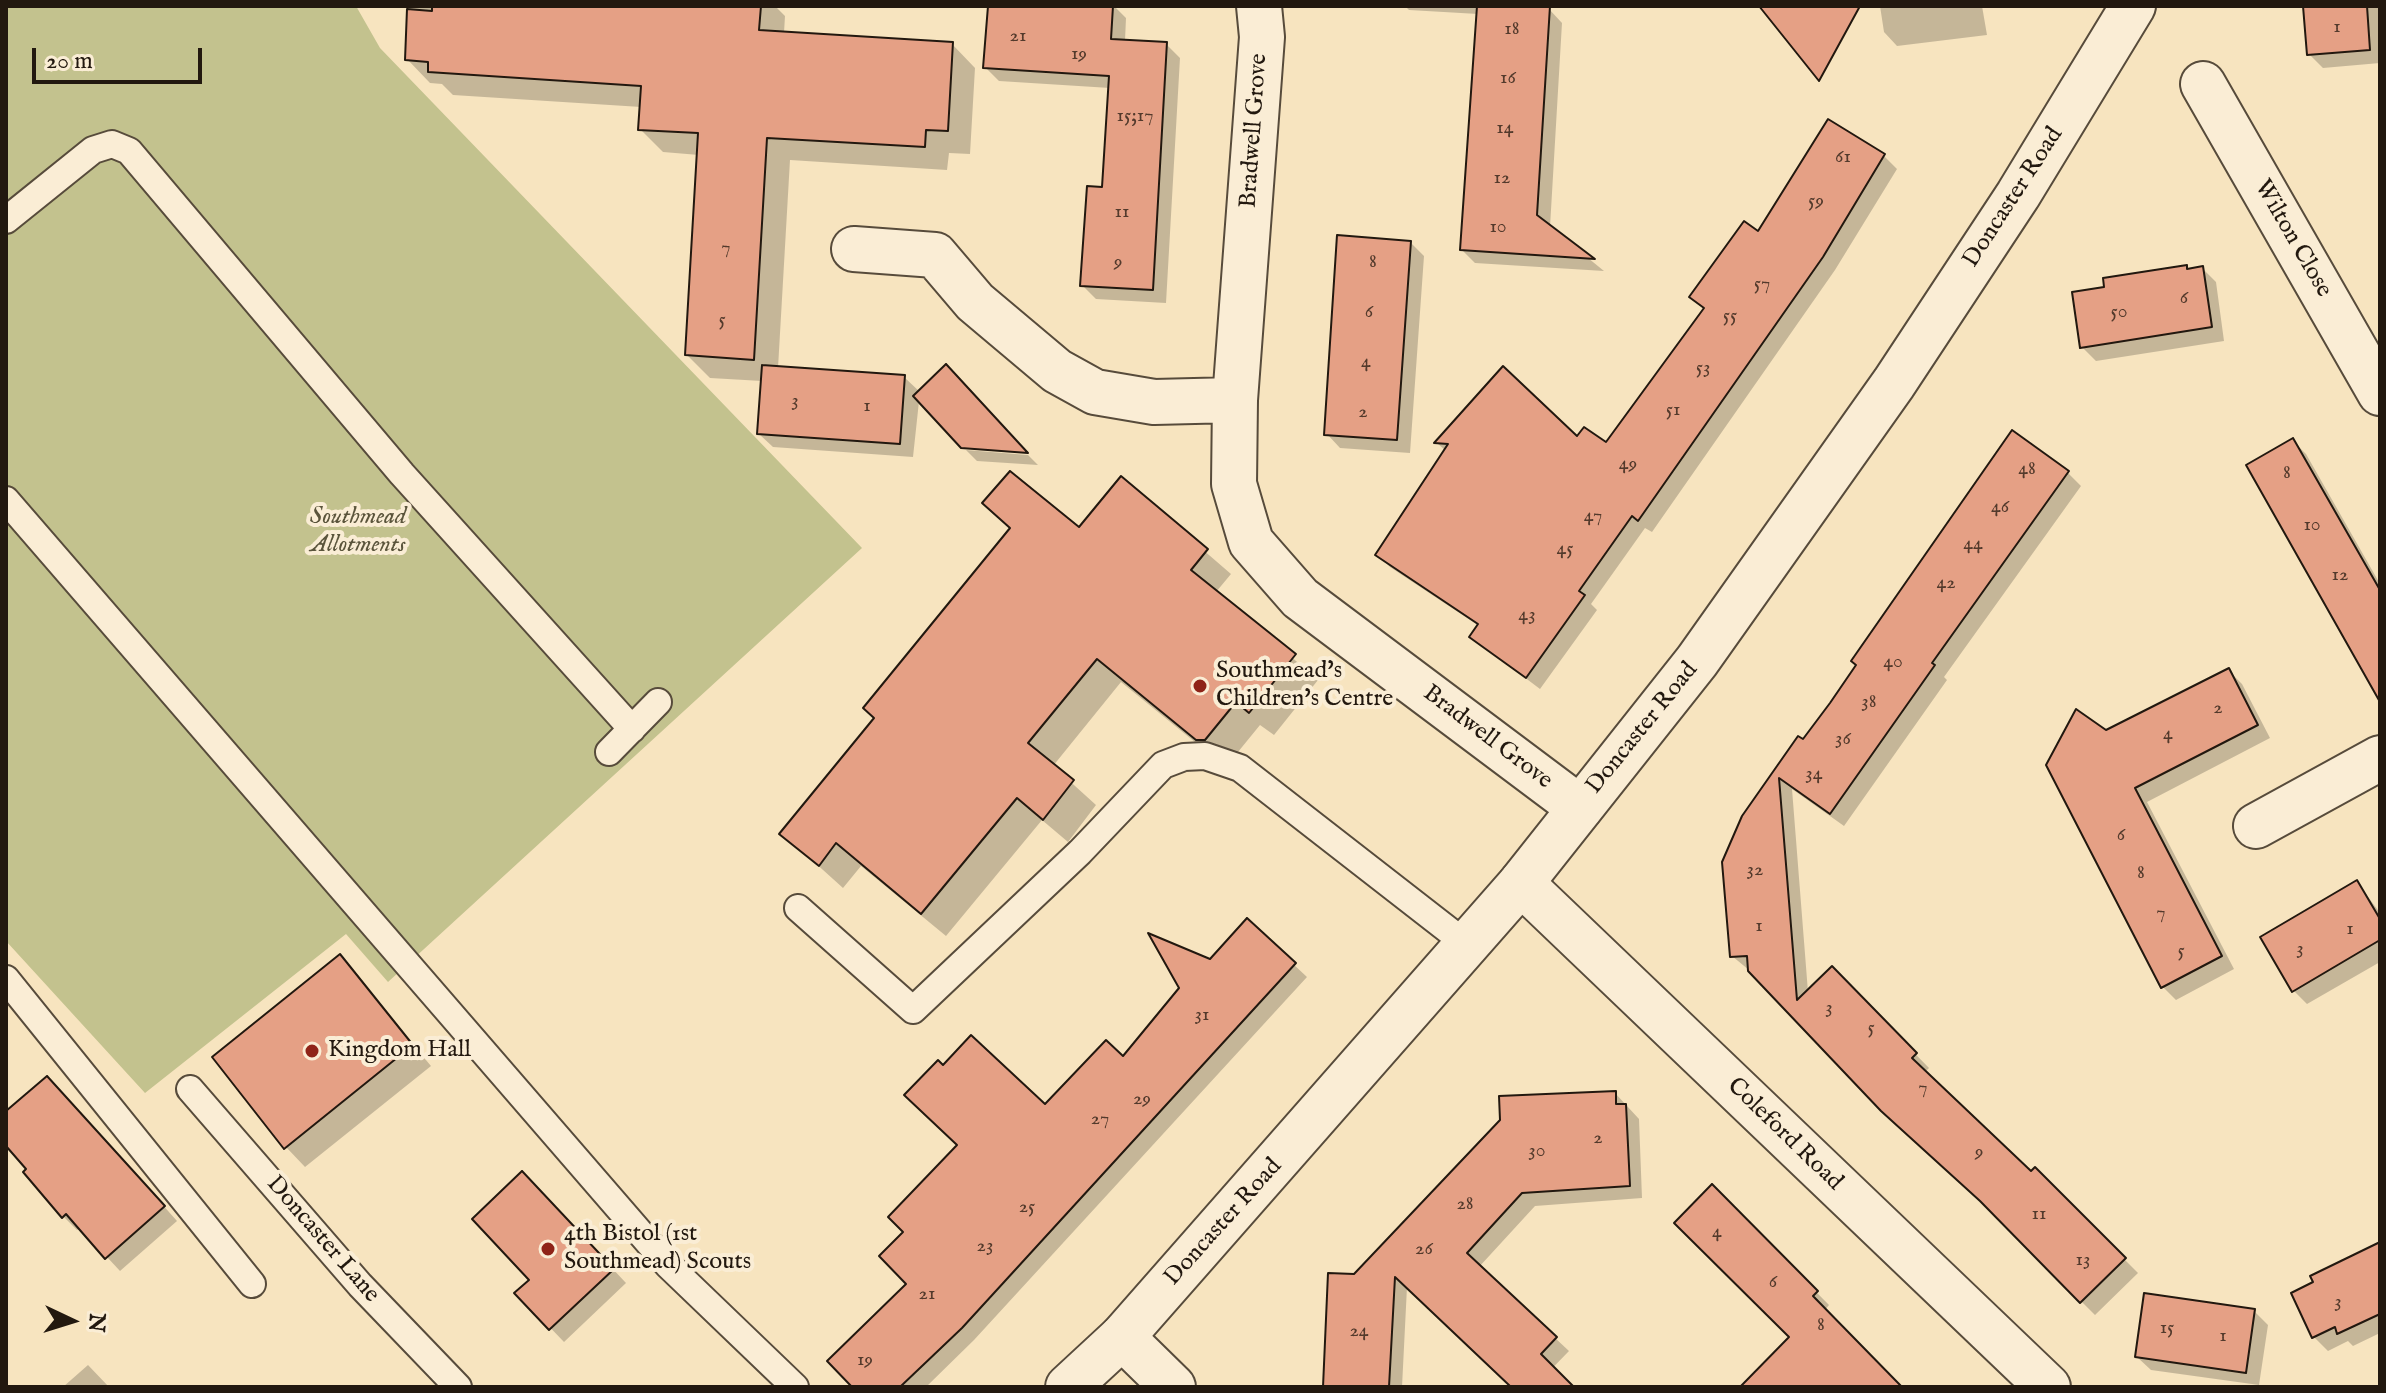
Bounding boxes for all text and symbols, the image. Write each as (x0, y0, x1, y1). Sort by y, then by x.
house number: 1 (2333, 16, 2341, 40)
house number: 18 (1504, 18, 1520, 42)
house number: 21 (1010, 25, 1026, 49)
scale bar (36, 32, 206, 82)
house number: 19 (1071, 43, 1087, 67)
text: 20 m (46, 46, 93, 77)
street label: Bradwell Grove (1235, 53, 1275, 209)
house number: 16 (1500, 67, 1516, 91)
house number: 15;17 (1116, 105, 1154, 129)
house number: 14 (1496, 117, 1514, 141)
street label: Doncaster Road (1958, 122, 2070, 274)
house number: 61 (1835, 146, 1851, 170)
house number: 12 (1494, 167, 1510, 191)
street label: Wilton Close (2247, 175, 2337, 303)
house number: 59 (1808, 190, 1824, 214)
house number: 11 (1115, 201, 1129, 225)
house number: 10 (1489, 216, 1507, 240)
house number: 7 (721, 237, 731, 261)
house number: 9 (1114, 251, 1122, 275)
house number: 8 (1369, 251, 1377, 275)
house number: 57 (1754, 273, 1770, 297)
house number: 6 (2180, 287, 2188, 311)
house number: 6 (1365, 301, 1373, 325)
house number: 50 (2111, 301, 2127, 325)
house number: 55 (1723, 305, 1737, 329)
house number: 5 (718, 309, 726, 333)
house number: 4 (1361, 351, 1371, 375)
house number: 53 (1696, 357, 1710, 381)
house number: 3 (791, 390, 799, 414)
house number: 1 (863, 395, 871, 419)
house number: 51 (1666, 399, 1680, 423)
house number: 2 (1358, 401, 1368, 425)
house number: 49 (1619, 453, 1637, 477)
house number: 48 (2018, 458, 2036, 482)
house number: 8 (2283, 462, 2291, 486)
house number: 46 (1991, 496, 2009, 520)
park label: Southmead Allotments (310, 504, 406, 560)
house number: 47 (1584, 505, 1602, 529)
house number: 10 (2303, 514, 2321, 538)
house number: 44 (1963, 533, 1983, 557)
house number: 45 (1557, 538, 1573, 562)
house number: 12 (2332, 564, 2348, 588)
house number: 42 (1936, 572, 1956, 596)
house number: 43 (1518, 604, 1536, 628)
house number: 40 (1883, 651, 1903, 675)
street label: Doncaster Road (1581, 657, 1705, 801)
place label: Southmead's Children's Centre (1216, 658, 1393, 714)
marker: Southmead's Children's Centre (1191, 677, 1209, 695)
street label: Bradwell Grove (1417, 680, 1557, 796)
house number: 38 (1861, 691, 1877, 715)
house number: 2 (2213, 697, 2223, 721)
house number: 4 (2163, 723, 2173, 747)
house number: 36 (1835, 728, 1851, 752)
house number: 34 (1805, 763, 1823, 787)
house number: 6 (2117, 824, 2125, 848)
house number: 32 (1747, 859, 1763, 883)
house number: 8 (2137, 862, 2145, 886)
house number: 7 (2156, 902, 2166, 926)
house number: 1 (1755, 915, 1763, 939)
house number: 1 (2346, 918, 2354, 942)
house number: 3 (2296, 938, 2304, 962)
house number: 5 (2177, 940, 2185, 964)
house number: 3 (1825, 997, 1833, 1021)
house number: 31 (1195, 1004, 1209, 1028)
house number: 5 (1867, 1017, 1875, 1041)
place label: Kingdom Hall (328, 1037, 471, 1065)
marker: Kingdom Hall (303, 1042, 321, 1060)
street label: Coleford Road (1720, 1073, 1848, 1197)
house number: 7 (1918, 1077, 1928, 1101)
house number: 29 (1133, 1088, 1151, 1112)
house number: 27 (1091, 1108, 1109, 1132)
house number: 2 (1593, 1127, 1603, 1151)
house number: 30 (1528, 1140, 1546, 1164)
house number: 9 (1975, 1141, 1983, 1165)
street label: Doncaster Road (1159, 1153, 1289, 1293)
street label: Doncaster Lane (259, 1171, 385, 1309)
house number: 28 (1456, 1193, 1474, 1217)
house number: 25 (1019, 1196, 1035, 1220)
house number: 11 (2032, 1203, 2046, 1227)
place label: 4th Bistol (1st Southmead) Scouts (564, 1221, 751, 1277)
house number: 4 (1712, 1221, 1722, 1245)
house number: 23 (977, 1235, 993, 1259)
house number: 26 (1415, 1238, 1433, 1262)
marker: 4th Bistol (1st Southmead) Scouts (539, 1240, 557, 1258)
house number: 13 (2076, 1249, 2090, 1273)
house number: 6 (1769, 1271, 1777, 1295)
north arrow (32, 1281, 112, 1361)
house number: 21 (919, 1283, 935, 1307)
house number: 3 (2334, 1291, 2342, 1315)
text: N (81, 1312, 111, 1333)
house number: 8 (1817, 1314, 1825, 1338)
house number: 15 (2160, 1317, 2174, 1341)
house number: 24 (1349, 1320, 1369, 1344)
house number: 1 (2219, 1325, 2227, 1349)
house number: 19 (857, 1349, 873, 1373)

